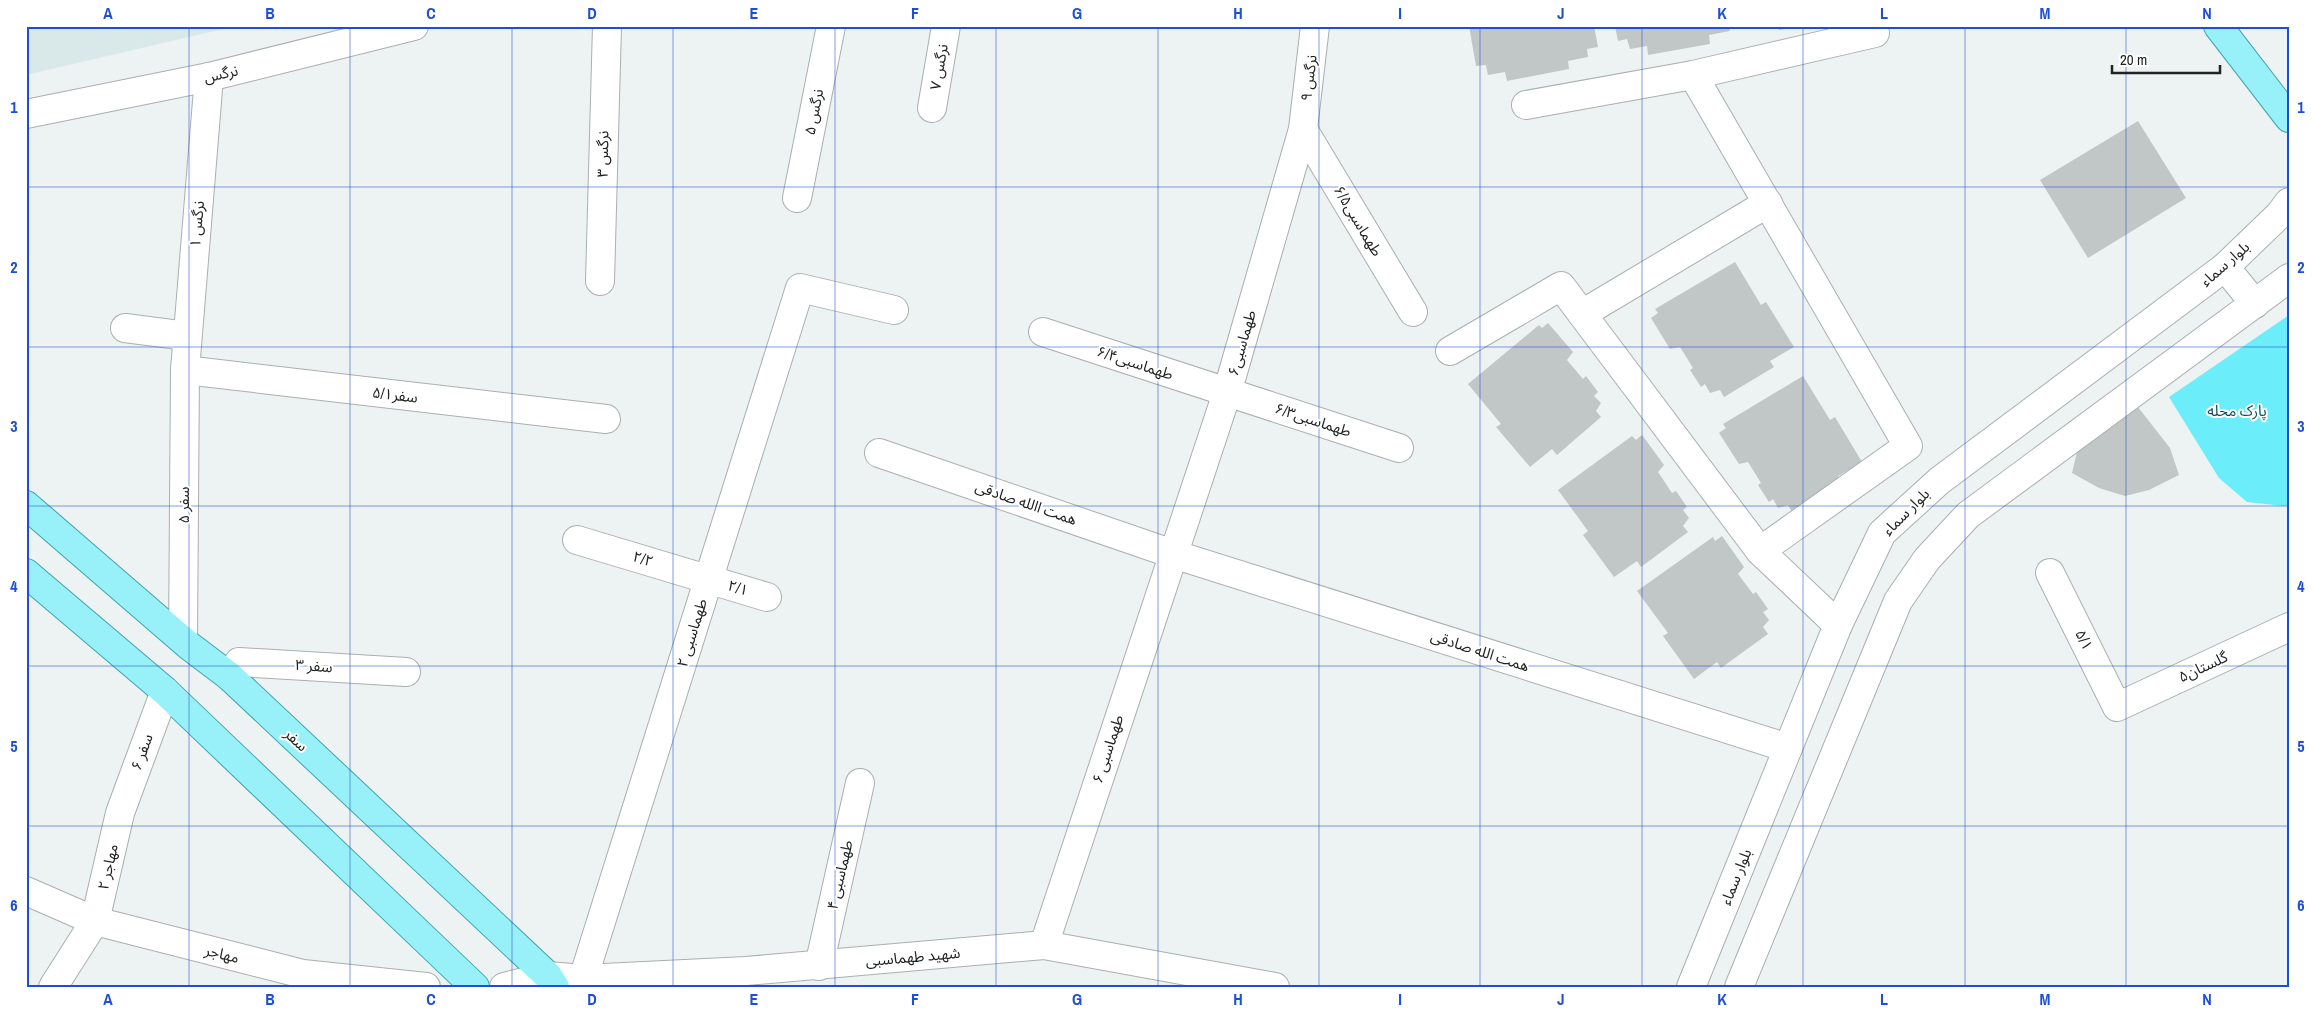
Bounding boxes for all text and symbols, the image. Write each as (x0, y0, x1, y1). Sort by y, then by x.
text: A (103, 2, 113, 24)
text: B (265, 2, 275, 24)
text: C (426, 2, 436, 24)
text: D (587, 2, 597, 24)
text: E (750, 2, 759, 24)
text: F (911, 2, 919, 24)
text: G (1072, 2, 1082, 24)
text: H (1233, 2, 1243, 24)
text: I (1398, 2, 1402, 24)
text: J (1557, 2, 1565, 24)
text: K (1717, 2, 1727, 24)
text: L (1880, 2, 1888, 24)
text: M (2040, 2, 2051, 24)
text: N (2202, 2, 2212, 24)
street label: ۷ نرگس (924, 42, 953, 92)
scale bar (2112, 42, 2220, 74)
text: 20 m (2120, 49, 2147, 70)
street label: ۹ نرگس (1295, 54, 1322, 102)
street label: نرگس (202, 59, 240, 88)
street label: ۵ نرگس (799, 87, 828, 137)
text: 1 (10, 96, 18, 118)
text: 1 (2297, 96, 2305, 118)
street label: ۳ نرگس (592, 131, 613, 177)
street label: ۶/۵طهماسبی (1329, 181, 1388, 260)
street label: ۱ نرگس (184, 200, 209, 248)
street label: بلوار سماء (2195, 236, 2254, 291)
text: 2 (10, 256, 18, 278)
text: 2 (2297, 256, 2305, 278)
street label: ۶طهماسبی (1222, 308, 1261, 378)
street label: ۶/۴طهماسبی (1094, 340, 1176, 385)
street label: ۵/۱سفر (371, 381, 419, 408)
street label: ۶/۳طهماسبی (1272, 397, 1354, 442)
park label: پارک محله (2207, 400, 2267, 421)
text: 3 (10, 415, 18, 437)
text: 3 (2297, 415, 2305, 437)
street label: همت االله صادقی (973, 475, 1080, 530)
street label: بلوار سماء (1877, 483, 1934, 540)
street label: ۵ سفر (173, 486, 194, 524)
street label: ۲/۲ (630, 545, 656, 572)
street label: ۲/۱ (725, 574, 751, 601)
text: 4 (10, 575, 18, 597)
text: 4 (2297, 575, 2305, 597)
street label: ۲ طهماسبی (671, 596, 712, 670)
street label: همت الله صادقی (1428, 625, 1532, 676)
street label: ۵/۱ (2070, 626, 2098, 654)
street label: گلستان۵ (2175, 646, 2232, 687)
street label: ۳ سفر (295, 654, 334, 677)
street label: ۶ طهماسبی (1087, 712, 1128, 786)
street label: سفر (279, 723, 313, 756)
street label: ۶ سفر (125, 731, 158, 773)
text: 5 (10, 735, 18, 757)
text: 5 (2297, 735, 2305, 757)
street label: ۴ طهماسبی (821, 838, 858, 912)
street label: ۲ مهاجر (92, 842, 123, 892)
street label: بلوار سماء (1715, 845, 1756, 908)
text: 6 (10, 894, 18, 916)
text: 6 (2297, 894, 2305, 916)
street label: مهاجر (202, 939, 241, 968)
street label: شهید طهماسبی (865, 942, 961, 971)
text: A (103, 988, 113, 1010)
text: B (265, 988, 275, 1010)
text: C (426, 988, 436, 1010)
text: D (587, 988, 597, 1010)
text: E (750, 988, 759, 1010)
text: F (911, 988, 919, 1010)
text: G (1072, 988, 1082, 1010)
text: H (1233, 988, 1243, 1010)
text: I (1398, 988, 1402, 1010)
text: J (1557, 988, 1565, 1010)
text: K (1717, 988, 1727, 1010)
text: L (1880, 988, 1888, 1010)
text: M (2040, 988, 2051, 1010)
text: N (2202, 988, 2212, 1010)

